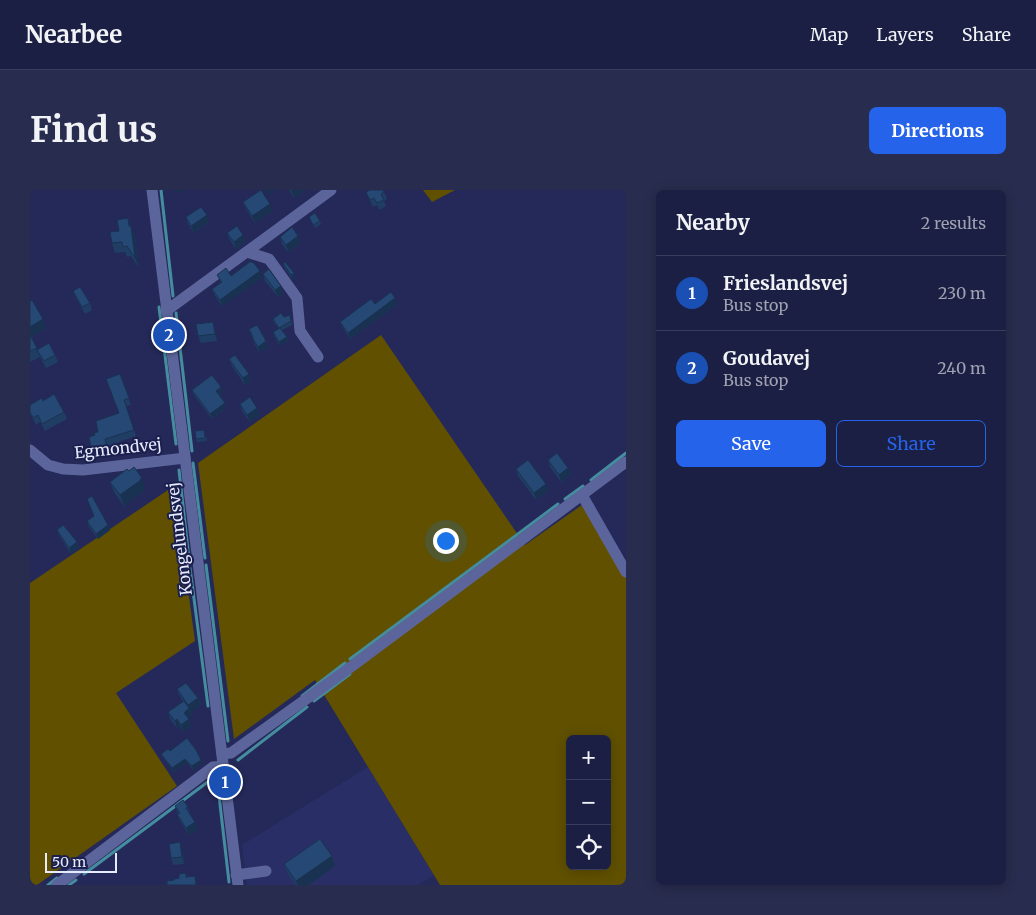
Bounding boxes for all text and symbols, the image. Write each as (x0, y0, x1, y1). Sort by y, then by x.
text: Nearbee (25, 19, 122, 50)
text: Map (810, 23, 848, 46)
text: Layers (876, 23, 934, 46)
text: Share (962, 23, 1011, 46)
button: Directions (869, 107, 1006, 154)
text: Find us (30, 108, 157, 152)
text: Nearby (676, 209, 750, 236)
text: 2 results (921, 213, 986, 233)
text: Frieslandsvej (723, 271, 848, 295)
text: 1 (688, 283, 696, 303)
text: 230 m (938, 283, 986, 303)
text: Bus stop (723, 295, 788, 315)
pin: 2 (153, 316, 185, 354)
text: Goudavej (723, 346, 810, 370)
text: 2 (687, 358, 697, 378)
text: 240 m (937, 358, 986, 378)
text: Bus stop (723, 370, 788, 390)
button: Save (676, 420, 826, 467)
button: Share (836, 420, 986, 467)
street label: Egmondvej (73, 433, 163, 463)
street label: Kongelundsvej (162, 481, 196, 597)
your location (433, 528, 459, 554)
map controls (566, 735, 611, 870)
button: + (566, 735, 611, 780)
pin: 1 (209, 763, 241, 801)
button: − (566, 780, 611, 825)
button: locate (566, 825, 611, 870)
scale bar (45, 850, 118, 873)
text: 50 m (52, 853, 86, 871)

